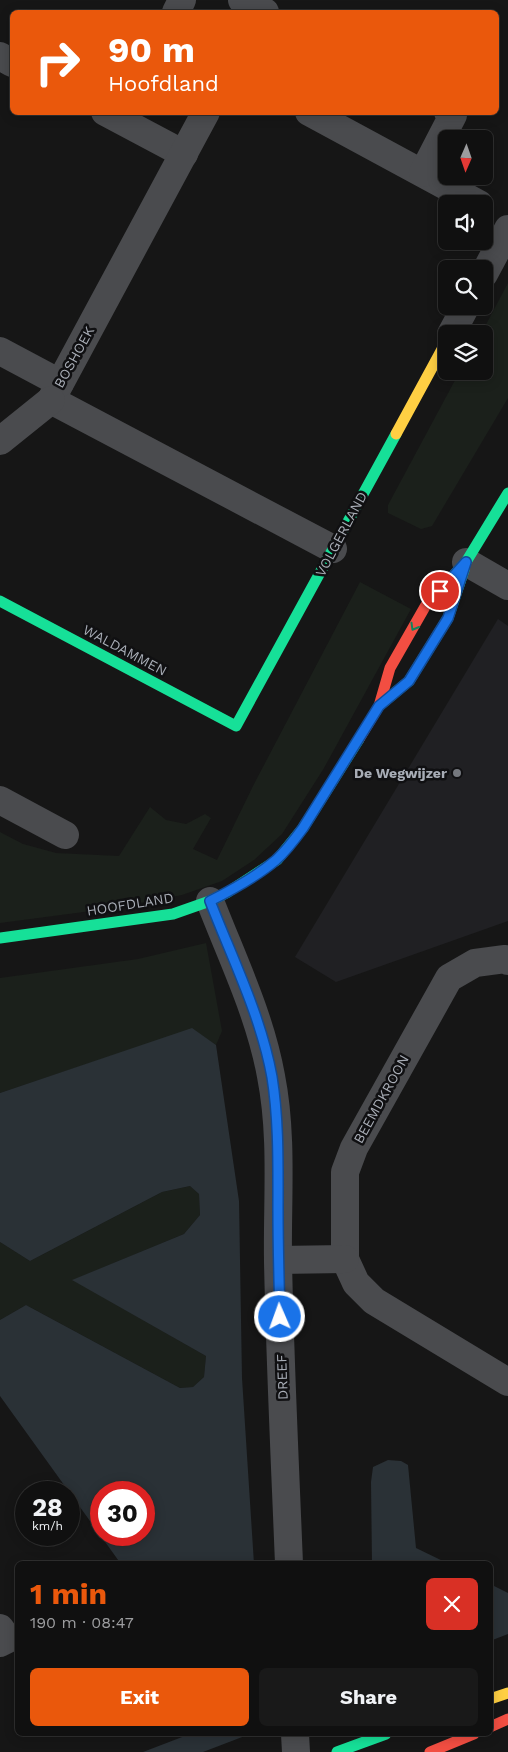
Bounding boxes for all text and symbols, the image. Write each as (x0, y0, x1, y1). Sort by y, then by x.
text: 90 m (108, 29, 195, 71)
icon: right (25, 30, 90, 95)
text: Hoofdland (108, 71, 219, 96)
north arrow (438, 130, 492, 185)
map controls (438, 130, 493, 380)
button: sound (438, 195, 493, 250)
button: search (438, 260, 493, 315)
street label: BOSHOEK (51, 324, 97, 390)
button: layers (438, 325, 493, 380)
street label: VOLGERLAND (312, 489, 370, 579)
pin (419, 570, 461, 612)
icon: arrive (426, 577, 454, 605)
street label: WALDAMMEN (80, 621, 170, 679)
one-way arrow (410, 621, 420, 630)
place label: De Wegwijzer (354, 765, 447, 781)
marker: De Wegwijzer (451, 767, 463, 779)
street label: HOOFDLAND (85, 889, 175, 919)
street label: BEEMDKROON (350, 1052, 412, 1146)
position arrow (253, 1290, 305, 1342)
street label: DREEF (273, 1354, 291, 1400)
speed limit sign: 30 (90, 1481, 155, 1546)
text: 28 (32, 1493, 63, 1522)
text: km/h (32, 1519, 63, 1533)
text: 1 min (30, 1576, 107, 1611)
button: close (426, 1578, 478, 1630)
text: 190 m · 08:47 (30, 1613, 134, 1632)
button: Exit (30, 1668, 249, 1726)
button: Share (259, 1668, 478, 1726)

